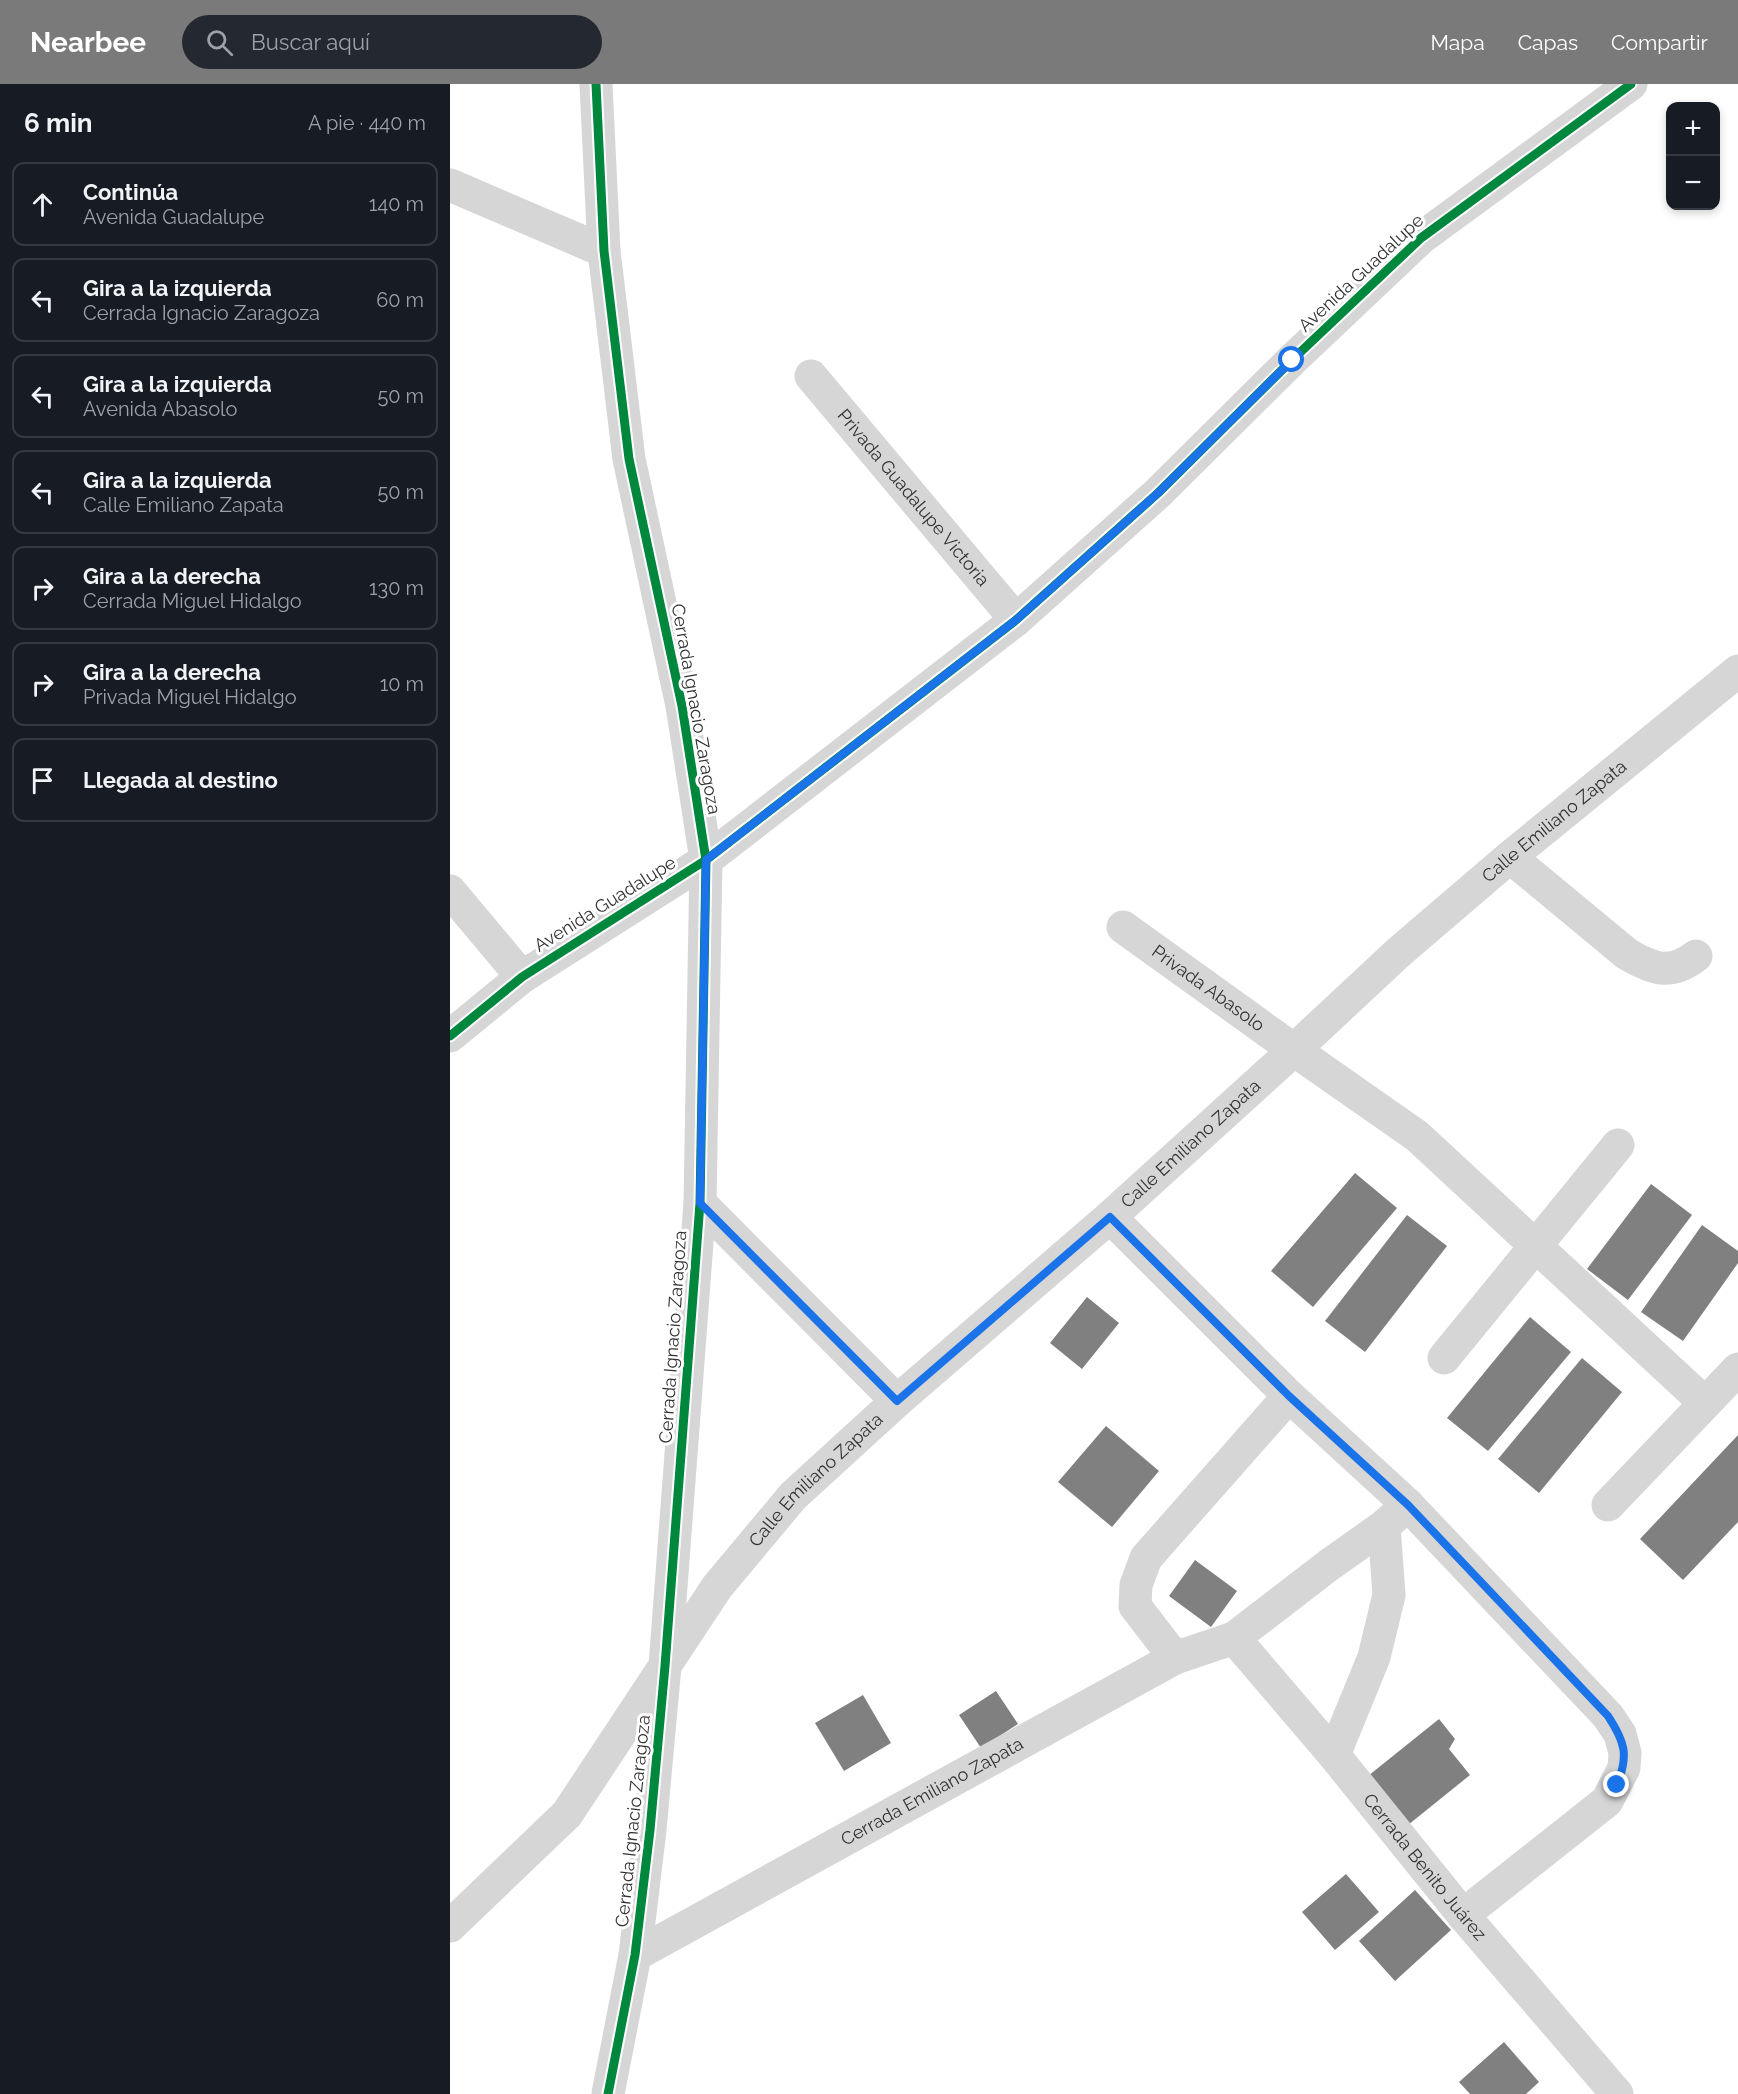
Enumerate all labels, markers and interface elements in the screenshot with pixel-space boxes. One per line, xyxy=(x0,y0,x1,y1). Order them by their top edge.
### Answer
search box xyxy=(182,15,602,69)
text: Nearbee xyxy=(30,26,146,59)
icon: search xyxy=(203,26,236,59)
text: Buscar aquí xyxy=(251,29,370,55)
text: Mapa xyxy=(1430,30,1485,55)
text: Capas xyxy=(1518,30,1578,55)
text: Compartir xyxy=(1611,30,1708,55)
map controls xyxy=(1666,102,1720,210)
button: + xyxy=(1666,102,1720,156)
text: 6 min xyxy=(24,108,93,138)
text: A pie · 440 m xyxy=(308,111,426,135)
button: − xyxy=(1666,156,1720,210)
text: Continúa xyxy=(83,179,178,205)
icon: ahead xyxy=(26,188,59,221)
text: 140 m xyxy=(369,192,424,216)
text: Avenida Guadalupe xyxy=(83,205,264,229)
street label: Avenida Guadalupe xyxy=(1294,209,1428,336)
text: Gira a la izquierda xyxy=(83,275,272,301)
icon: left xyxy=(26,284,59,317)
text: 60 m xyxy=(376,288,424,312)
text: Cerrada Ignacio Zaragoza xyxy=(83,301,320,325)
route start xyxy=(1278,346,1304,372)
text: Gira a la izquierda xyxy=(83,371,272,397)
icon: left xyxy=(26,380,59,413)
text: 50 m xyxy=(377,384,424,408)
text: Avenida Abasolo xyxy=(83,397,237,421)
street label: Privada Guadalupe Victoria xyxy=(833,405,994,590)
text: Gira a la izquierda xyxy=(83,467,272,493)
icon: left xyxy=(26,476,59,509)
text: 50 m xyxy=(377,480,424,504)
text: Calle Emiliano Zapata xyxy=(83,493,284,517)
text: Gira a la derecha xyxy=(83,563,261,589)
icon: right xyxy=(26,572,59,605)
text: 130 m xyxy=(369,576,424,600)
text: Cerrada Miguel Hidalgo xyxy=(83,589,302,613)
street label: Cerrada Ignacio Zaragoza xyxy=(668,602,725,816)
text: Gira a la derecha xyxy=(83,659,261,685)
icon: right xyxy=(26,668,59,701)
text: 10 m xyxy=(380,672,424,696)
text: Privada Miguel Hidalgo xyxy=(83,685,297,709)
street label: Calle Emiliano Zapata xyxy=(1477,755,1630,886)
icon: arrive xyxy=(26,764,59,797)
text: Llegada al destino xyxy=(83,767,278,793)
street label: Avenida Guadalupe xyxy=(530,851,680,956)
street label: Privada Abasolo xyxy=(1148,940,1269,1036)
street label: Calle Emiliano Zapata xyxy=(1116,1075,1264,1212)
street label: Cerrada Ignacio Zaragoza xyxy=(655,1230,690,1444)
street label: Calle Emiliano Zapata xyxy=(744,1408,887,1551)
street label: Cerrada Ignacio Zaragoza xyxy=(611,1714,654,1928)
street label: Cerrada Emiliano Zapata xyxy=(837,1733,1027,1850)
route end xyxy=(1603,1771,1629,1797)
street label: Cerrada Benito Juárez xyxy=(1359,1789,1491,1944)

